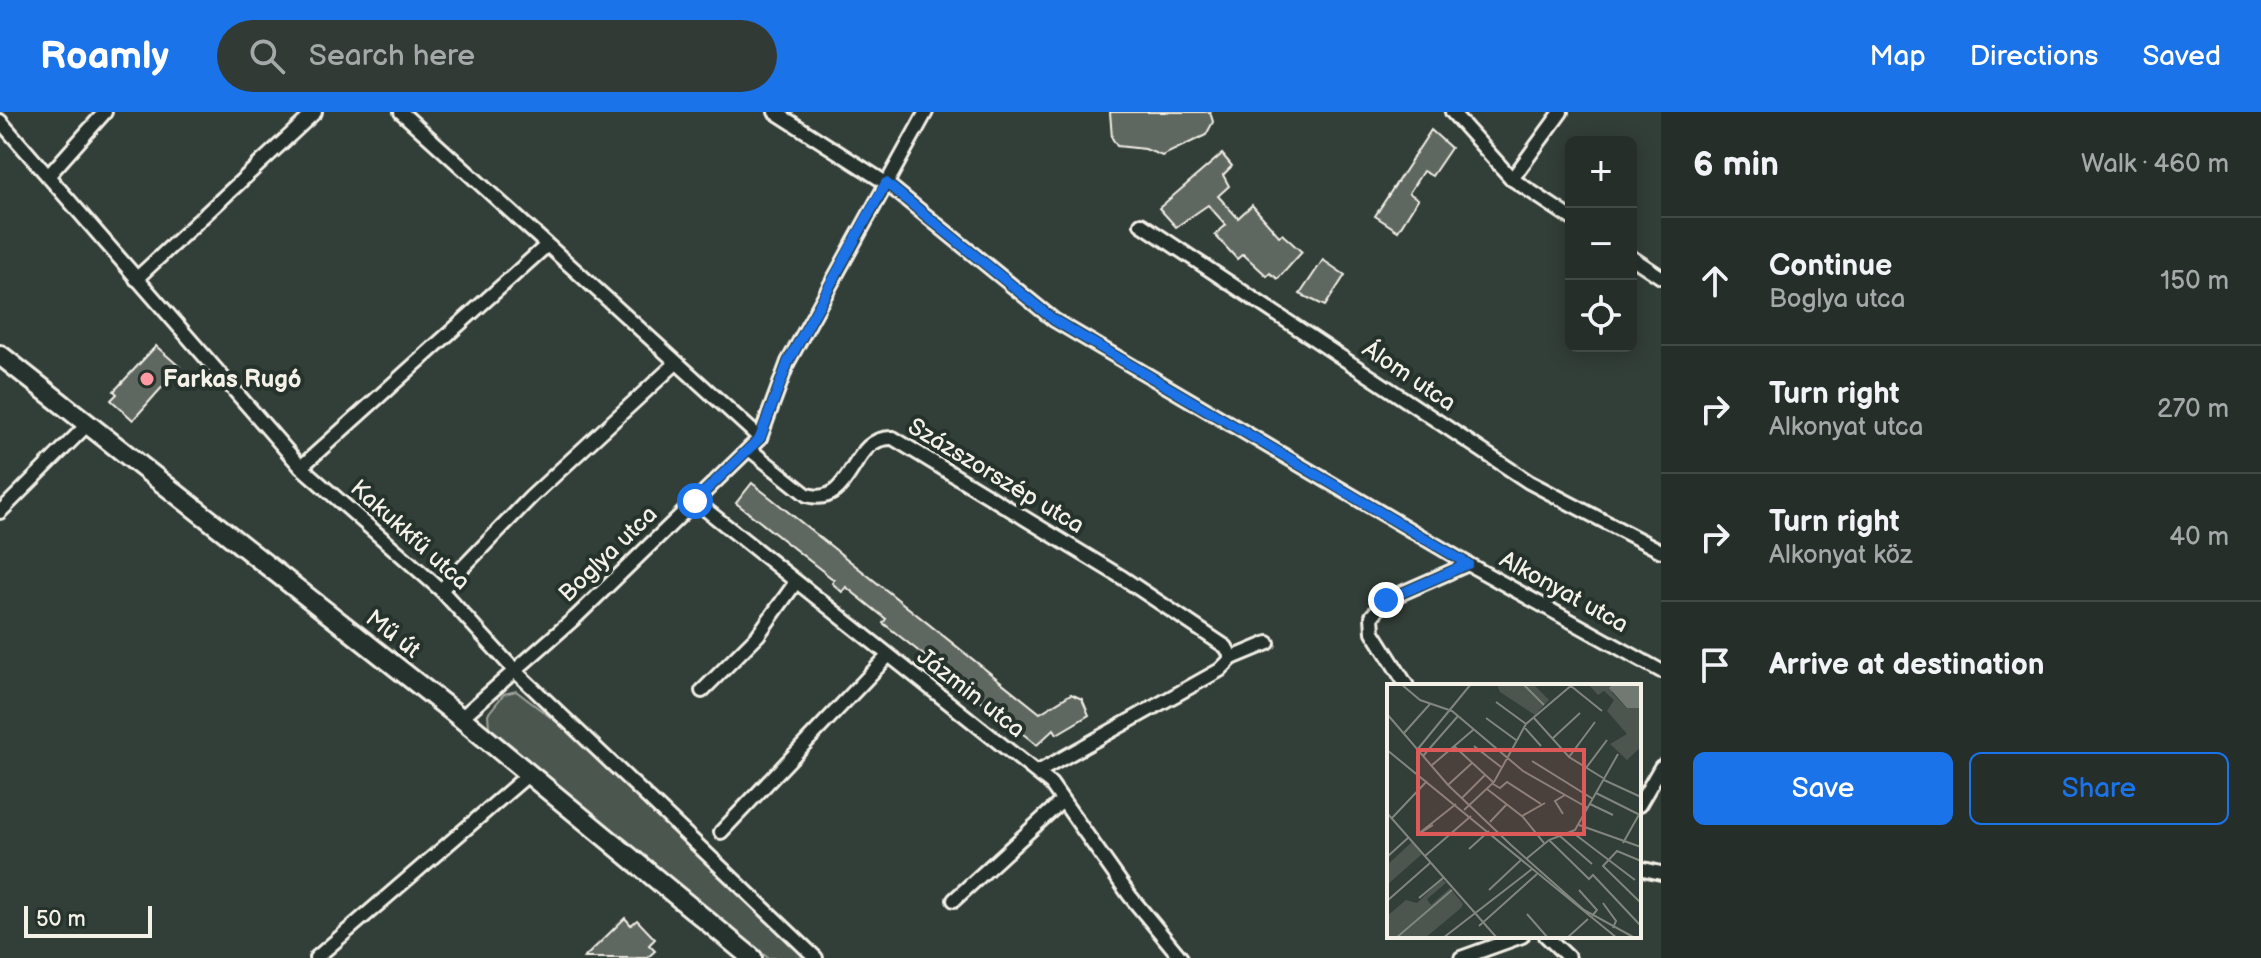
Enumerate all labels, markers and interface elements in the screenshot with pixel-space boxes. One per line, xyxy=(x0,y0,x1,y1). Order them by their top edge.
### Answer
search box xyxy=(217,20,777,92)
text: Roamly xyxy=(40,34,169,79)
icon: search xyxy=(245,34,289,78)
text: Search here xyxy=(309,38,475,74)
text: Map xyxy=(1869,40,1926,73)
text: Directions xyxy=(1970,40,2098,73)
text: Saved xyxy=(2142,40,2221,73)
map controls xyxy=(1565,136,1637,352)
button: + xyxy=(1565,136,1637,208)
text: 6 min xyxy=(1693,144,1779,185)
text: Walk · 460 m xyxy=(2081,149,2229,180)
button: − xyxy=(1565,208,1637,280)
text: Continue xyxy=(1769,248,1892,284)
icon: ahead xyxy=(1693,259,1737,303)
text: 150 m xyxy=(2160,266,2229,297)
button: locate xyxy=(1565,280,1637,352)
text: Boglya utca xyxy=(1769,284,1905,315)
street label: Álom utca xyxy=(1357,333,1462,418)
place label: Farkas Rugó xyxy=(163,365,302,394)
marker: Farkas Rugó xyxy=(138,370,156,388)
text: Turn right xyxy=(1769,376,1900,412)
icon: right xyxy=(1693,387,1737,431)
text: 270 m xyxy=(2157,394,2229,425)
street label: Százszorszép utca xyxy=(903,412,1089,540)
text: Alkonyat utca xyxy=(1769,412,1923,443)
street label: Kakukkfű utca xyxy=(344,474,476,596)
route start xyxy=(677,483,713,519)
street label: Boglya utca xyxy=(553,500,663,608)
text: Turn right xyxy=(1769,504,1900,540)
icon: right xyxy=(1693,515,1737,559)
text: 40 m xyxy=(2169,522,2229,553)
text: Alkonyat köz xyxy=(1769,540,1912,571)
street label: Alkonyat utca xyxy=(1495,545,1633,639)
route end xyxy=(1368,582,1404,618)
street label: Mű út xyxy=(360,604,427,665)
street label: Jázmin utca xyxy=(911,642,1031,744)
icon: arrive xyxy=(1693,643,1737,687)
text: Arrive at destination xyxy=(1769,647,2045,683)
inset map xyxy=(1387,684,1641,938)
button: Save xyxy=(1693,752,1953,825)
button: Share xyxy=(1969,752,2229,825)
scale bar xyxy=(24,902,152,938)
text: 50 m xyxy=(36,906,86,933)

